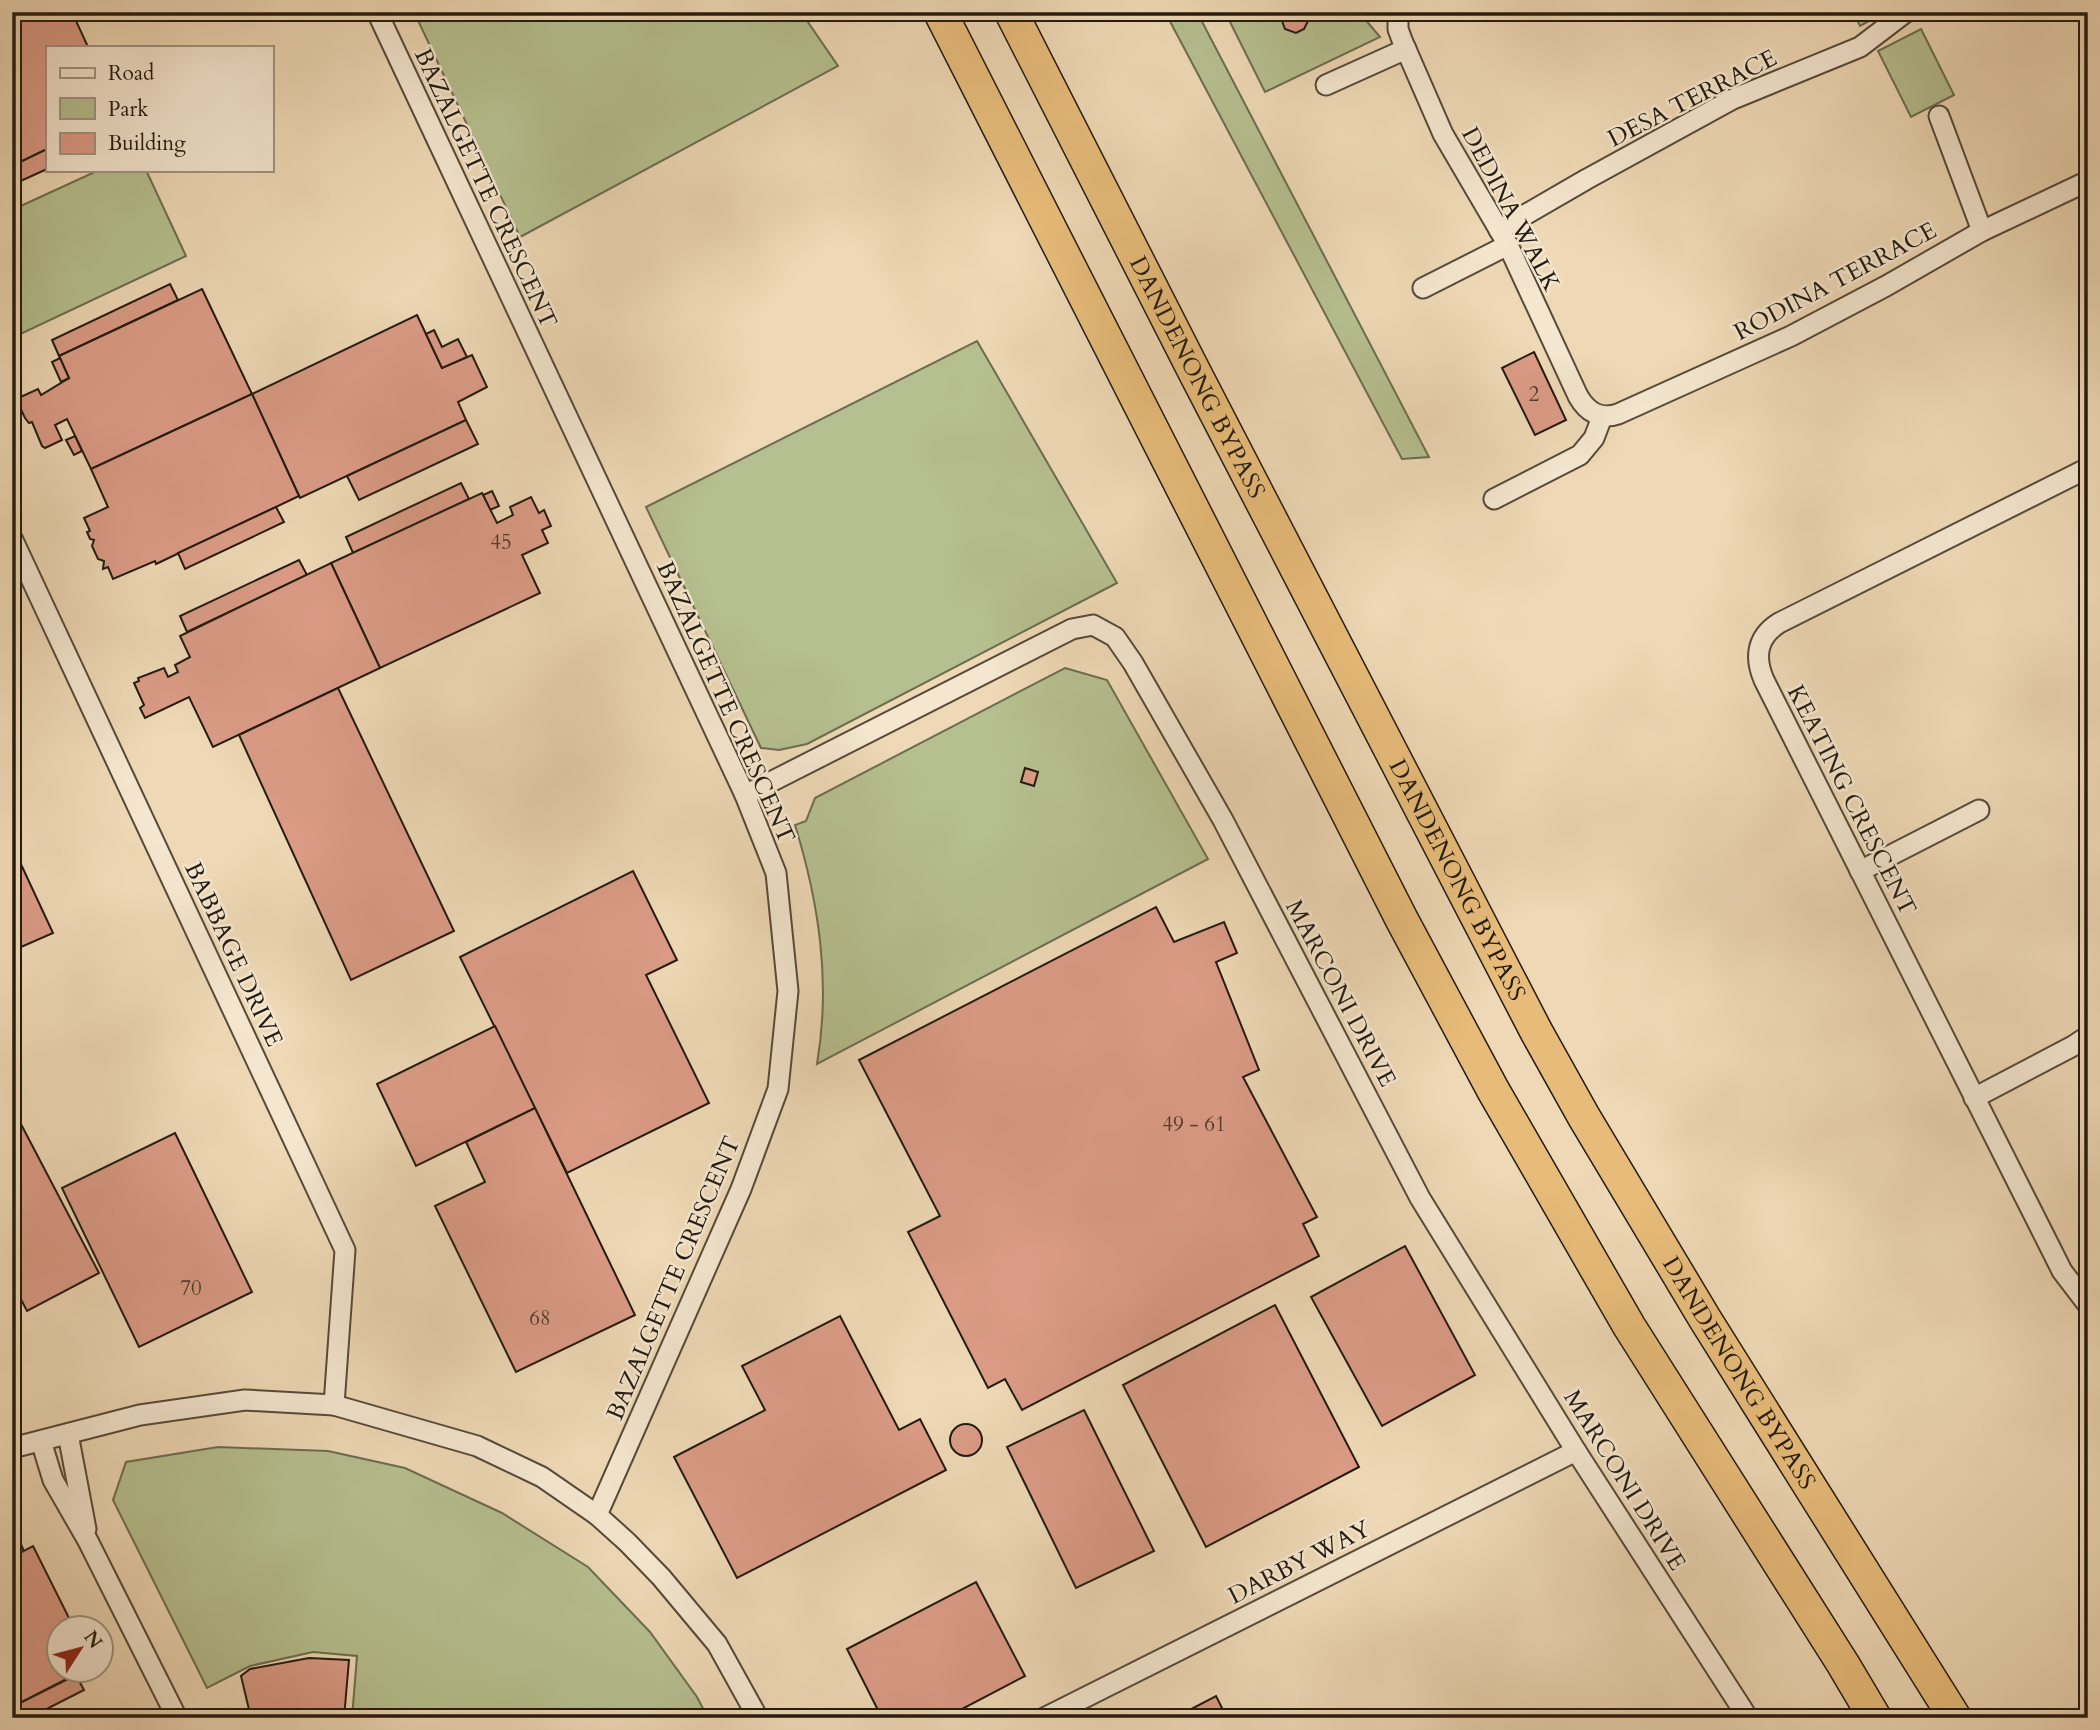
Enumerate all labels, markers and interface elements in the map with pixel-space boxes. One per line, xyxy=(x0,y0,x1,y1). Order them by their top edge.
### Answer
street label: DESA TERRACE xyxy=(1602,42,1782,155)
street label: BAZALGETTE CRESCENT xyxy=(406,43,565,334)
legend xyxy=(46,46,273,172)
text: Road xyxy=(108,59,154,88)
text: Park xyxy=(108,95,149,124)
street label: DEDINA WALK xyxy=(1453,121,1568,297)
text: Building xyxy=(108,129,186,158)
street label: RODINA TERRACE xyxy=(1728,214,1942,349)
street label: DANDENONG BYPASS xyxy=(1121,251,1273,504)
house number: 2 xyxy=(1529,380,1540,409)
house number: 45 xyxy=(490,528,512,557)
street label: BAZALGETTE CRESCENT xyxy=(648,556,803,848)
street label: KEATING CRESCENT xyxy=(1779,679,1924,921)
street label: DANDENONG BYPASS xyxy=(1381,753,1534,1007)
street label: BABBAGE DRIVE xyxy=(176,857,291,1052)
street label: MARCONI DRIVE xyxy=(1277,894,1404,1092)
house number: 49 - 61 xyxy=(1162,1110,1226,1139)
street label: BAZALGETTE CRESCENT xyxy=(599,1131,748,1425)
street label: DANDENONG BYPASS xyxy=(1654,1250,1824,1496)
house number: 70 xyxy=(180,1274,202,1303)
house number: 68 xyxy=(529,1304,551,1333)
street label: MARCONI DRIVE xyxy=(1556,1384,1693,1577)
street label: DARBY WAY xyxy=(1223,1512,1376,1612)
north arrow xyxy=(46,1614,116,1684)
text: N xyxy=(78,1625,109,1654)

